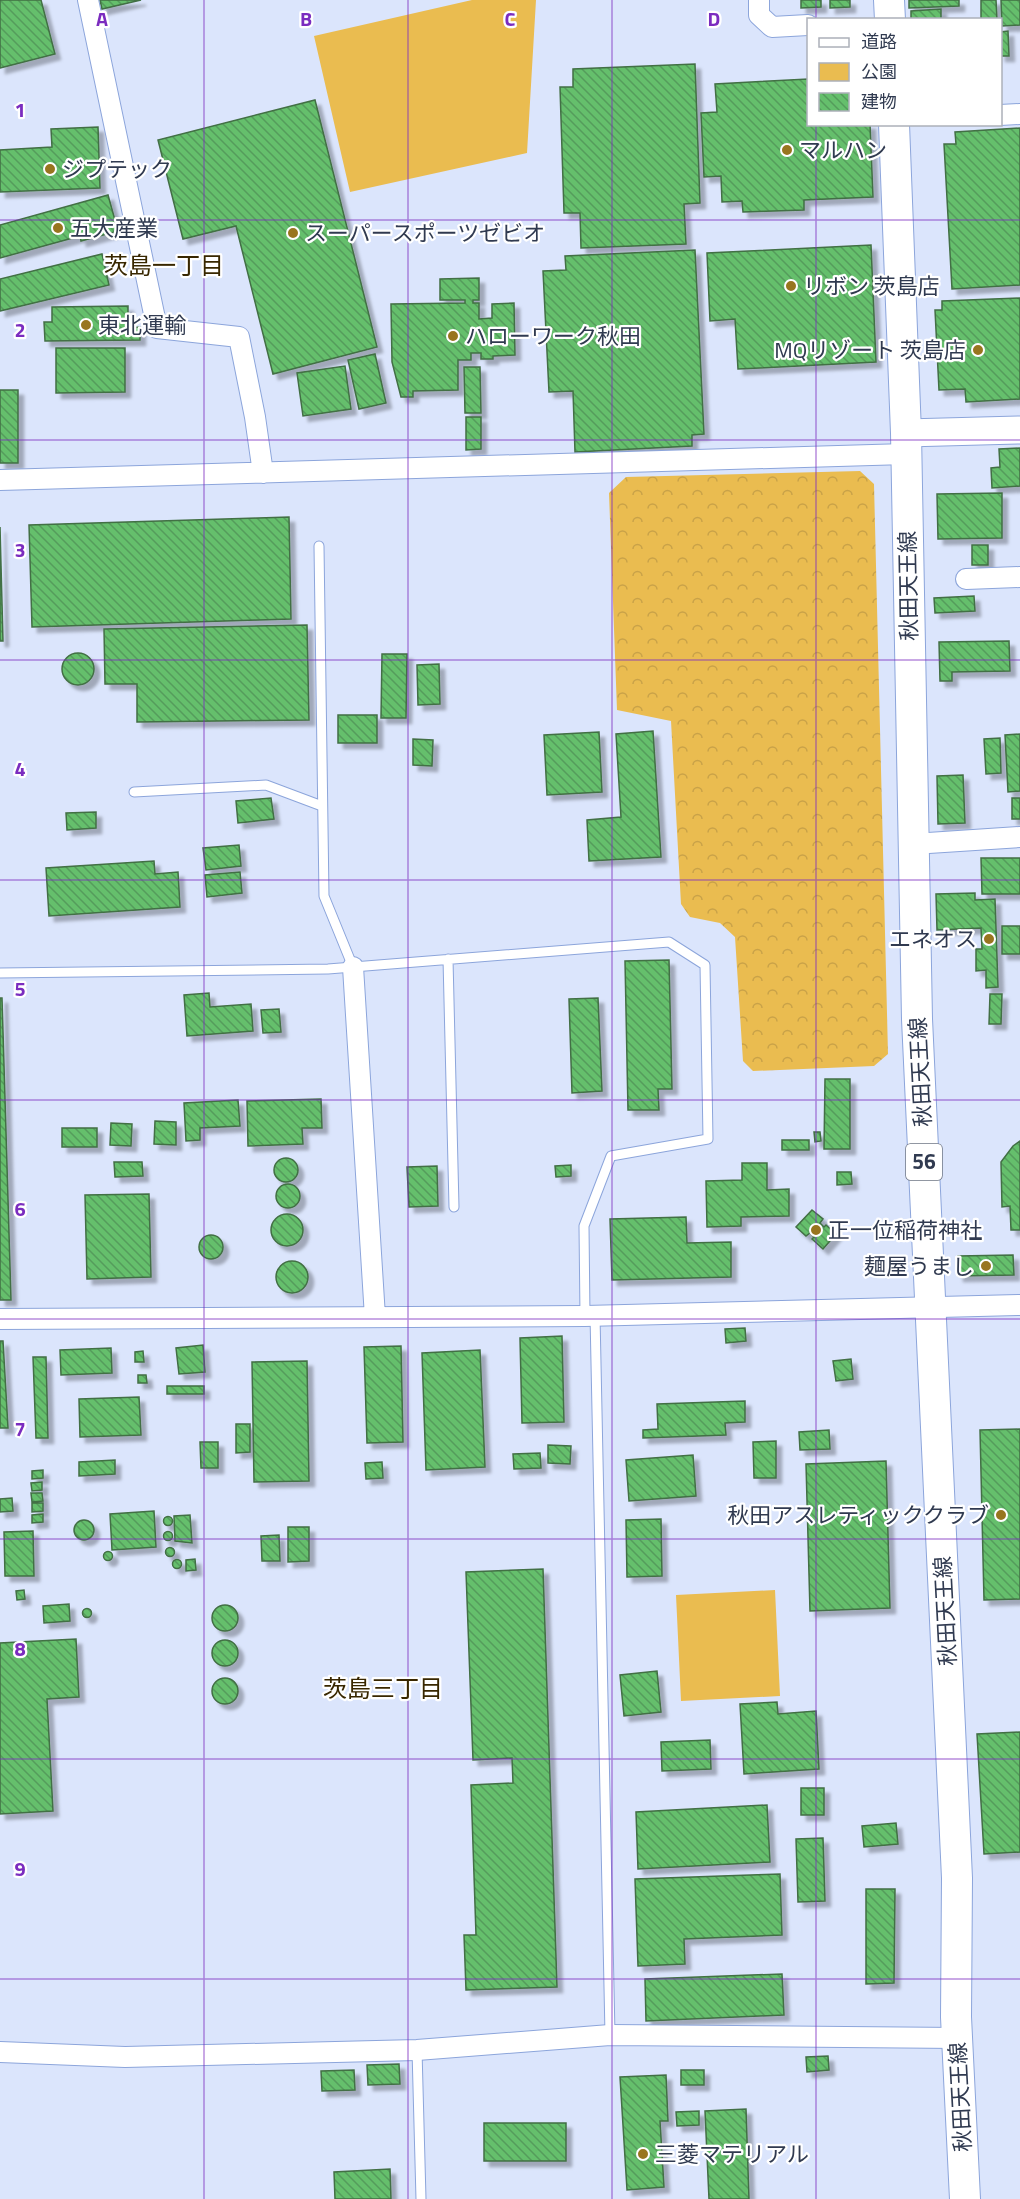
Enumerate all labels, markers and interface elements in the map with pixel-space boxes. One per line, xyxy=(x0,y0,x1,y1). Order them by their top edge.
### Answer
text: A xyxy=(96,3,108,34)
text: B xyxy=(300,3,312,34)
text: C xyxy=(505,3,516,34)
text: D xyxy=(708,3,720,34)
legend xyxy=(807,18,1002,126)
text: 道路 xyxy=(861,28,897,55)
text: 公園 xyxy=(861,58,897,85)
text: 建物 xyxy=(861,88,897,115)
text: 1 xyxy=(14,94,26,125)
place label: マルハン xyxy=(799,133,887,167)
marker: マルハン xyxy=(780,143,794,157)
place label: ジプテック xyxy=(62,152,172,186)
marker: ジプテック xyxy=(43,162,57,176)
place label: 五大産業 xyxy=(70,211,158,245)
place label: スーパースポーツゼビオ xyxy=(305,216,545,250)
marker: 五大産業 xyxy=(51,221,65,235)
marker: スーパースポーツゼビオ xyxy=(286,226,300,240)
district label: 茨島一丁目 xyxy=(104,247,224,283)
place label: リボン 茨島店 xyxy=(803,269,940,303)
marker: リボン 茨島店 xyxy=(784,279,798,293)
place label: 東北運輸 xyxy=(98,308,186,342)
text: 2 xyxy=(14,314,26,345)
marker: 東北運輸 xyxy=(79,318,93,332)
place label: ハローワーク秋田 xyxy=(465,319,641,353)
marker: ハローワーク秋田 xyxy=(446,329,460,343)
place label: MQリゾート 茨島店 xyxy=(774,333,966,367)
marker: MQリゾート 茨島店 xyxy=(971,343,985,357)
street label: 秋田天王線 xyxy=(890,531,926,641)
text: 3 xyxy=(14,534,26,565)
text: 4 xyxy=(14,753,26,784)
place label: エネオス xyxy=(889,922,977,956)
marker: エネオス xyxy=(982,932,996,946)
text: 5 xyxy=(14,973,26,1004)
street label: 秋田天王線 xyxy=(900,1016,940,1128)
road number: 56 xyxy=(906,1144,942,1180)
text: 6 xyxy=(14,1193,26,1224)
place label: 正一位稲荷神社 xyxy=(828,1213,982,1247)
marker: 正一位稲荷神社 xyxy=(809,1223,823,1237)
place label: 麺屋うまし xyxy=(864,1249,974,1283)
marker: 麺屋うまし xyxy=(979,1259,993,1273)
text: 7 xyxy=(14,1413,26,1444)
place label: 秋田アスレティッククラブ xyxy=(727,1498,989,1532)
marker: 秋田アスレティッククラブ xyxy=(994,1508,1008,1522)
street label: 秋田天王線 xyxy=(925,1555,965,1667)
text: 8 xyxy=(14,1633,26,1664)
district label: 茨島三丁目 xyxy=(323,1670,443,1706)
text: 9 xyxy=(14,1853,26,1884)
street label: 秋田天王線 xyxy=(940,2041,980,2153)
place label: 三菱マテリアル xyxy=(655,2137,809,2171)
marker: 三菱マテリアル xyxy=(636,2147,650,2161)

